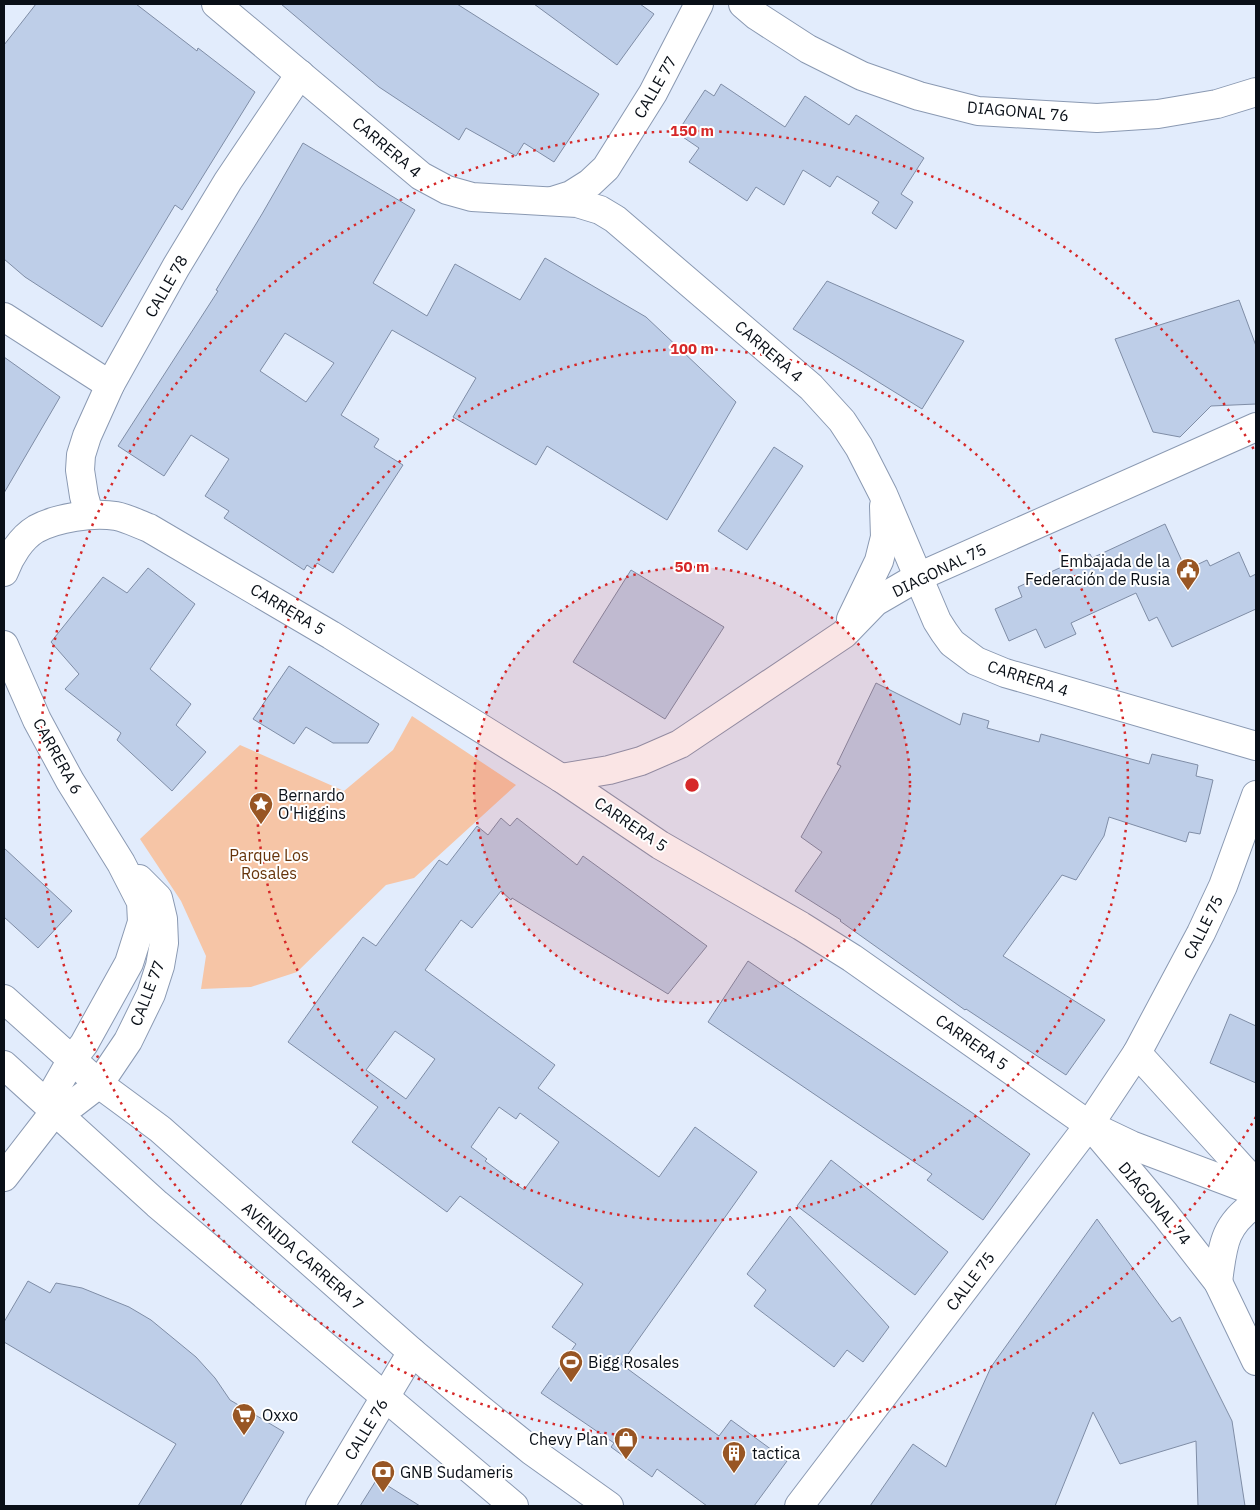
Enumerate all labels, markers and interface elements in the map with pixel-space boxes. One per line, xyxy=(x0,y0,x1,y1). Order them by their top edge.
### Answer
street label: CALLE 77 xyxy=(629,52,681,122)
street label: DIAGONAL 76 xyxy=(966,97,1070,125)
street label: CARRERA 4 xyxy=(348,112,426,182)
text: 150 m xyxy=(670,121,714,140)
street label: CALLE 78 xyxy=(140,251,192,321)
street label: CARRERA 4 xyxy=(731,316,807,386)
text: 100 m xyxy=(670,339,714,358)
street label: DIAGONAL 75 xyxy=(889,539,989,601)
place label: Embajada de la Federación de Rusia xyxy=(1025,551,1170,589)
text: 50 m xyxy=(675,557,709,576)
public building icon: Embajada de la Federación de Rusia xyxy=(1175,557,1201,591)
street label: CARRERA 5 xyxy=(247,579,329,639)
street label: CARRERA 4 xyxy=(985,656,1071,700)
street label: CARRERA 6 xyxy=(29,714,87,798)
centre of rings xyxy=(683,776,701,794)
place label: Bernardo O'Higgins xyxy=(278,785,346,823)
place icon: Bernardo O'Higgins xyxy=(248,791,274,825)
street label: CARRERA 5 xyxy=(591,792,671,856)
park label: Parque Los Rosales xyxy=(229,845,309,883)
street label: CALLE 75 xyxy=(1179,892,1227,962)
street label: CALLE 77 xyxy=(125,957,169,1029)
street label: CARRERA 5 xyxy=(932,1010,1012,1074)
street label: DIAGONAL 74 xyxy=(1115,1157,1195,1249)
street label: AVENIDA CARRERA 7 xyxy=(238,1198,368,1314)
street label: CALLE 75 xyxy=(941,1248,999,1314)
sports icon: Bigg Rosales xyxy=(558,1349,584,1383)
place label: Bigg Rosales xyxy=(588,1352,679,1372)
street label: CALLE 76 xyxy=(340,1394,392,1464)
supermarket icon: Oxxo xyxy=(231,1402,257,1436)
place label: Oxxo xyxy=(262,1405,298,1425)
shop icon: Chevy Plan xyxy=(613,1426,639,1460)
place label: Chevy Plan xyxy=(529,1429,608,1449)
building icon: tactica xyxy=(721,1440,747,1474)
place label: tactica xyxy=(752,1443,801,1463)
bank icon: GNB Sudameris xyxy=(370,1459,396,1493)
place label: GNB Sudameris xyxy=(400,1462,513,1482)

